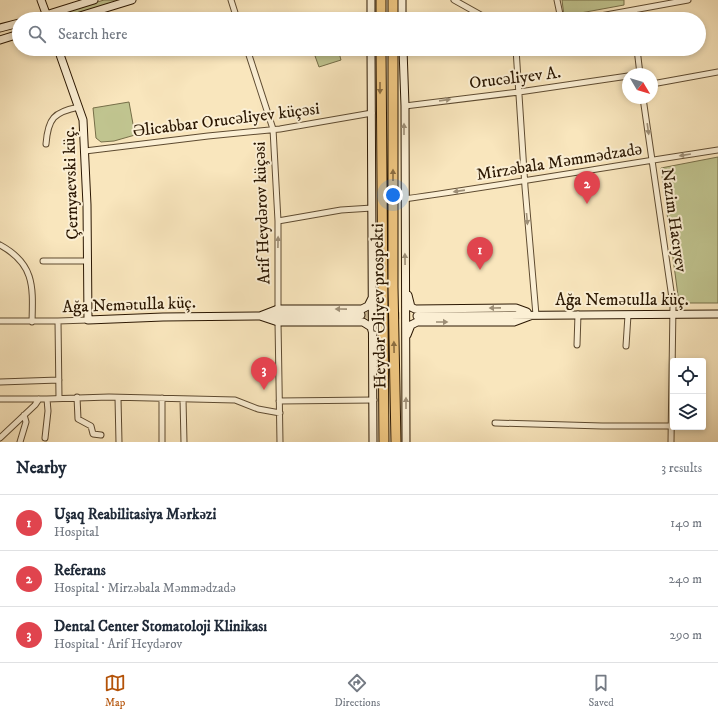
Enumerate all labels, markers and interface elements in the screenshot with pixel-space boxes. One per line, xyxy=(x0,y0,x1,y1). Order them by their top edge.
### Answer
search box xyxy=(12,12,706,56)
icon: search xyxy=(26,23,48,45)
text: Search here xyxy=(58,25,127,44)
street label: Orucəliyev A. xyxy=(468,61,562,95)
north arrow xyxy=(622,68,658,104)
one-way arrow xyxy=(377,82,383,95)
one-way arrow xyxy=(439,97,451,103)
street label: Əlicabbar Orucəliyev küçəsi xyxy=(131,98,321,142)
one-way arrow xyxy=(401,122,407,135)
one-way arrow xyxy=(645,123,651,136)
street label: Çernyaevski küç. xyxy=(58,126,84,240)
street label: Mirzəbala Məmmədzadə xyxy=(475,138,644,186)
street label: Arif Heydərov küçəsi xyxy=(249,141,275,285)
one-way arrow xyxy=(679,152,691,158)
street label: Nazim Hacıyev xyxy=(656,167,692,274)
one-way arrow xyxy=(390,168,396,181)
pin: 2 xyxy=(574,171,600,204)
your location xyxy=(383,185,403,205)
one-way arrow xyxy=(452,188,465,194)
one-way arrow xyxy=(524,213,531,225)
street label: Heydər Əliyev prospekti xyxy=(367,223,391,389)
one-way arrow xyxy=(274,236,281,248)
pin: 1 xyxy=(467,237,493,270)
one-way arrow xyxy=(402,252,408,265)
street label: Ağa Nemətulla küç. xyxy=(555,289,689,311)
street label: Ağa Nemətulla küç. xyxy=(62,292,196,318)
one-way arrow xyxy=(488,305,501,311)
one-way arrow xyxy=(334,306,347,312)
one-way arrow xyxy=(436,319,449,325)
one-way arrow xyxy=(391,340,397,353)
pin: 3 xyxy=(251,357,277,390)
map controls xyxy=(670,358,706,430)
button: locate xyxy=(670,358,706,394)
button: layers xyxy=(670,394,706,430)
one-way arrow xyxy=(403,396,409,409)
text: Nearby xyxy=(16,457,66,479)
text: 3 results xyxy=(661,460,702,476)
text: Uşaq Reabilitasiya Mərkəzi xyxy=(54,505,216,524)
text: 1 xyxy=(27,515,31,531)
text: 140 m xyxy=(670,515,702,531)
text: Hospital xyxy=(54,524,99,540)
text: Referans xyxy=(54,561,106,580)
text: 2 xyxy=(26,571,32,587)
text: 240 m xyxy=(669,571,702,587)
text: Hospital · Mirzəbala Məmmədzadə xyxy=(54,580,236,596)
text: Dental Center Stomatoloji Klinikası xyxy=(54,617,267,636)
text: 3 xyxy=(27,627,31,643)
text: 290 m xyxy=(670,627,702,643)
text: Hospital · Arif Heydərov xyxy=(54,636,182,652)
tab: Map xyxy=(104,672,126,710)
tab: Directions xyxy=(335,672,380,710)
tab: Saved xyxy=(589,672,614,710)

